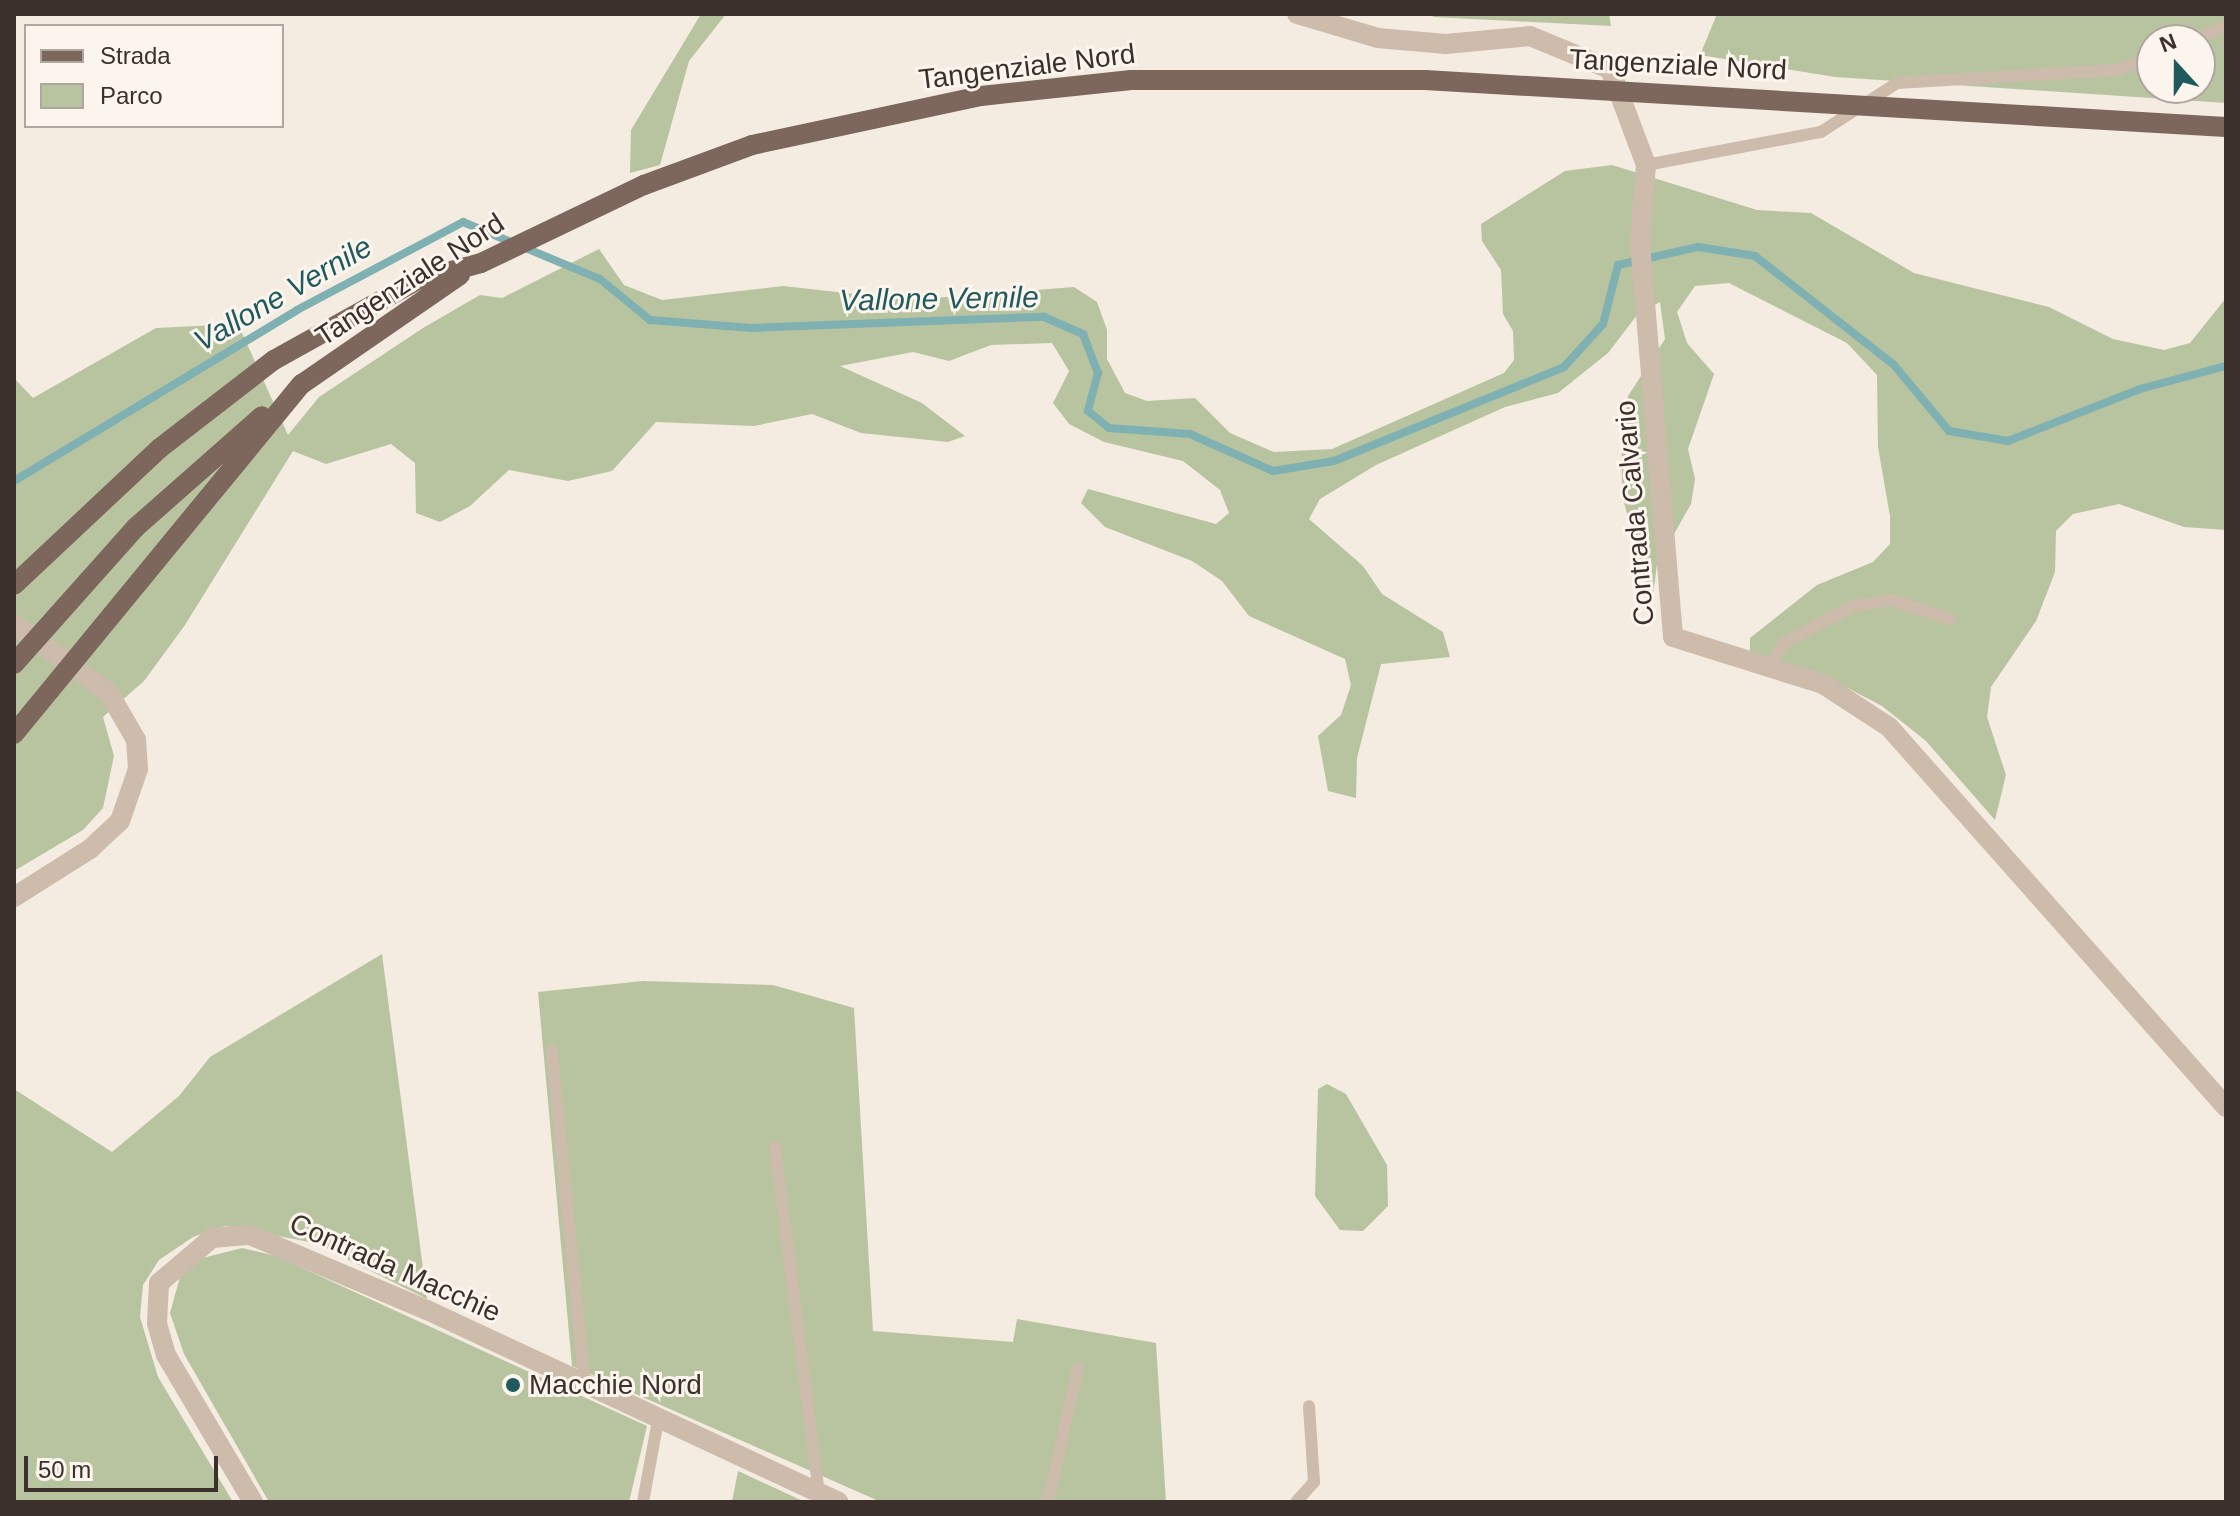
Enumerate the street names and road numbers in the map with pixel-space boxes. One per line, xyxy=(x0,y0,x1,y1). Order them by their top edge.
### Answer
street label: Tangenziale Nord xyxy=(917,37,1137,97)
street label: Tangenziale Nord xyxy=(1568,43,1788,87)
street label: Tangenziale Nord xyxy=(309,207,511,353)
street label: Contrada Calvario xyxy=(1608,399,1662,627)
street label: Contrada Macchie xyxy=(284,1206,506,1330)

